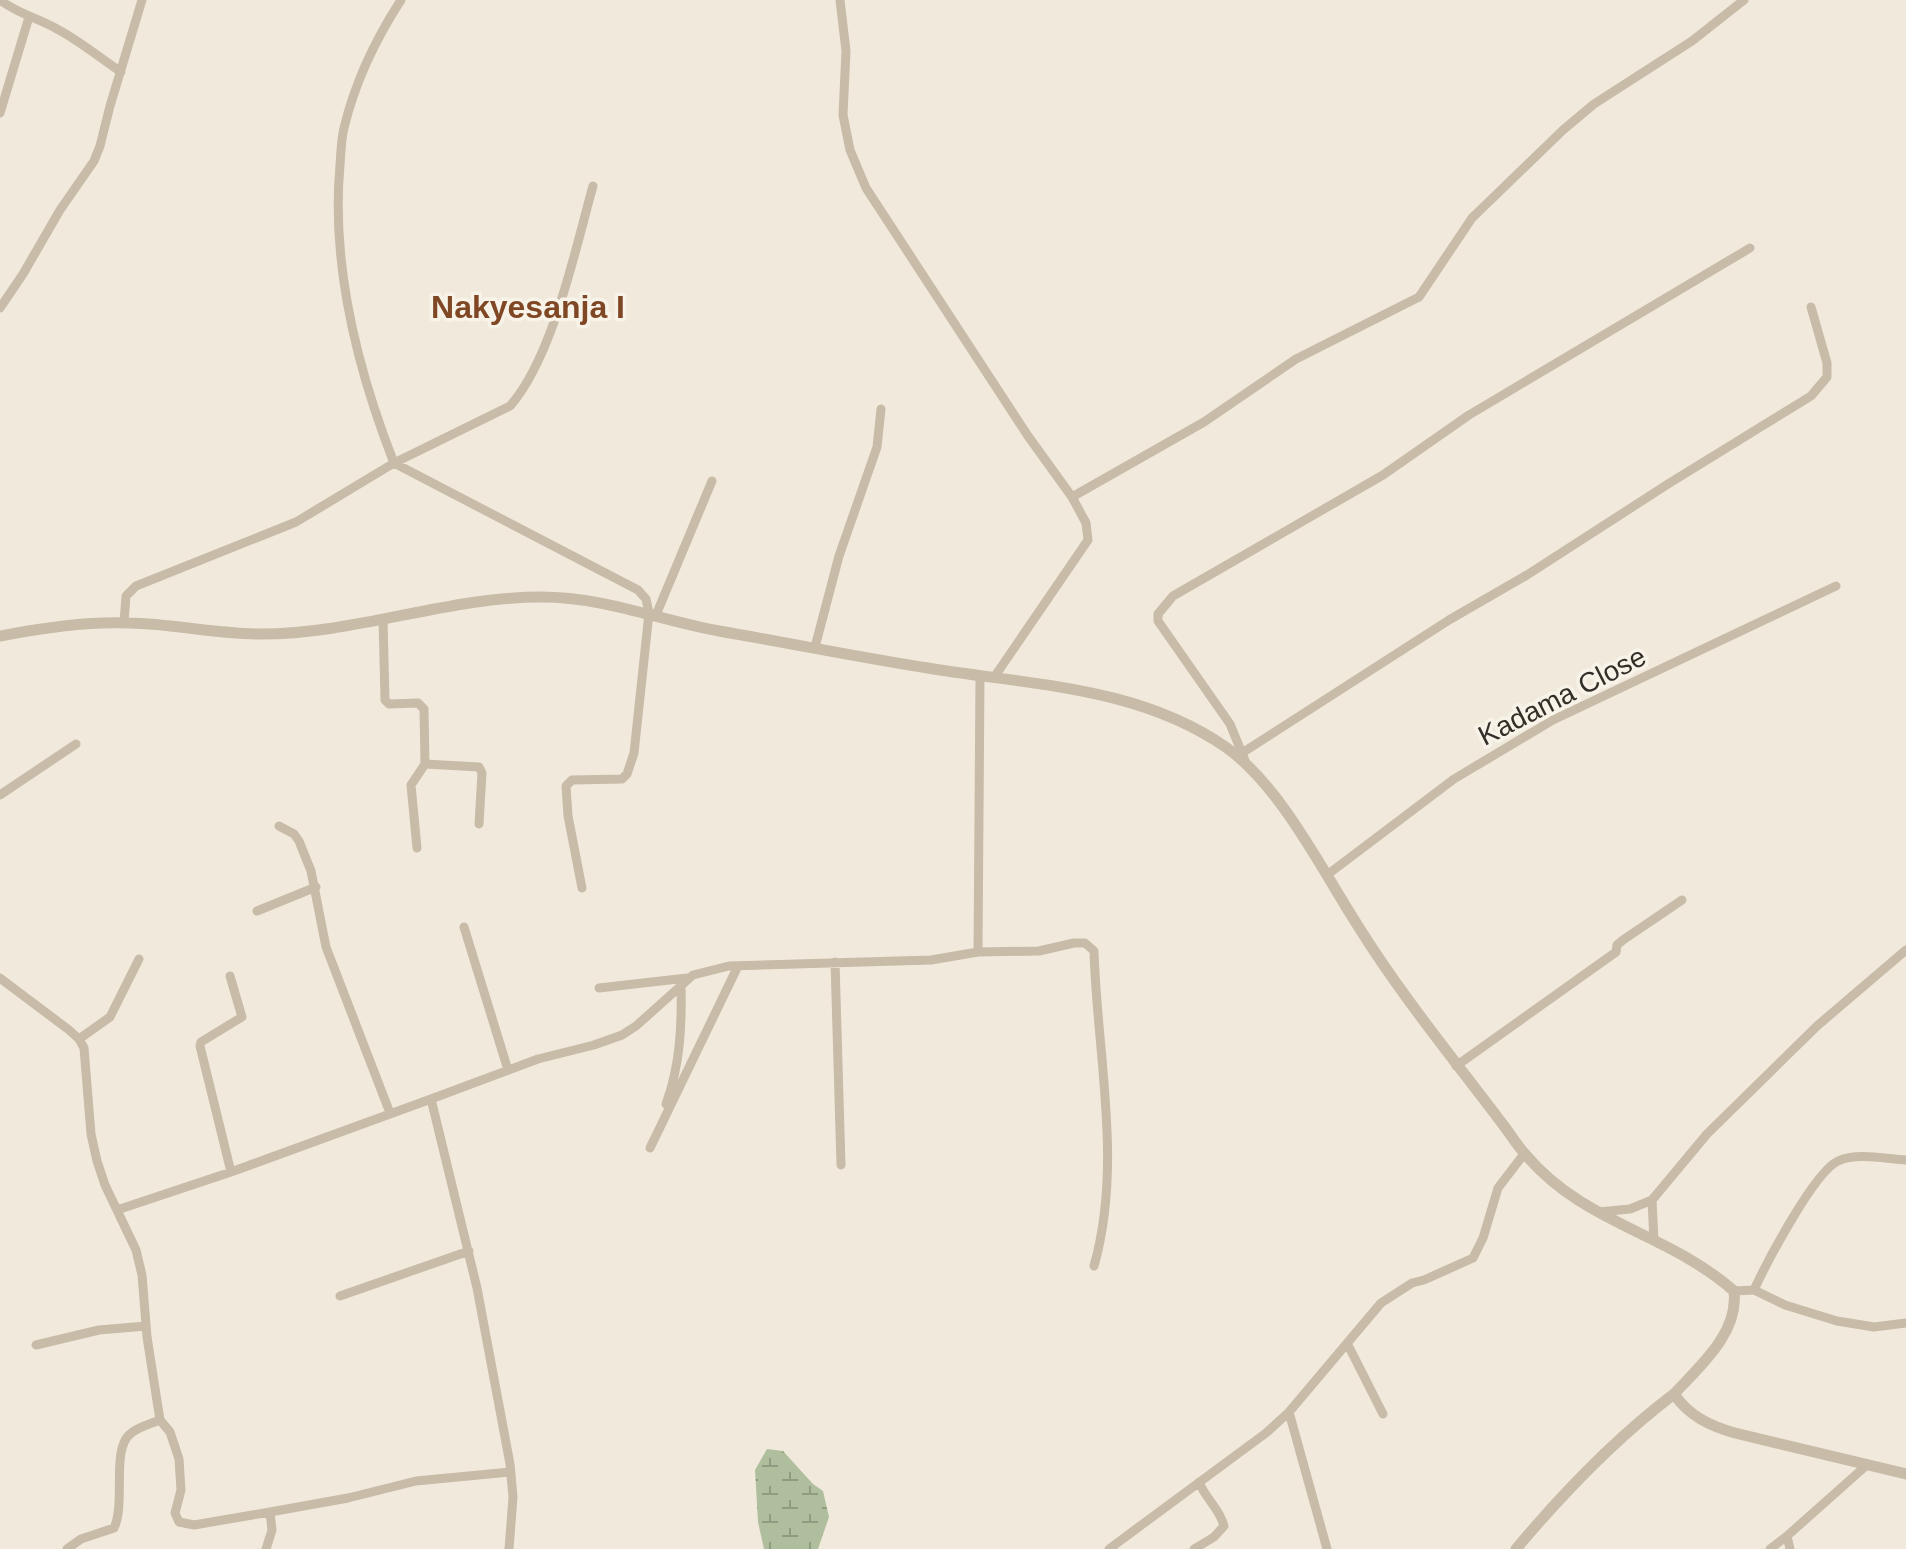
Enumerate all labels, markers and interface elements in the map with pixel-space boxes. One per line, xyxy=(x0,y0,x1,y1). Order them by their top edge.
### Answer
district label: Nakyesanja I xyxy=(431,289,625,325)
street label: Kadama Close xyxy=(1473,641,1651,751)

